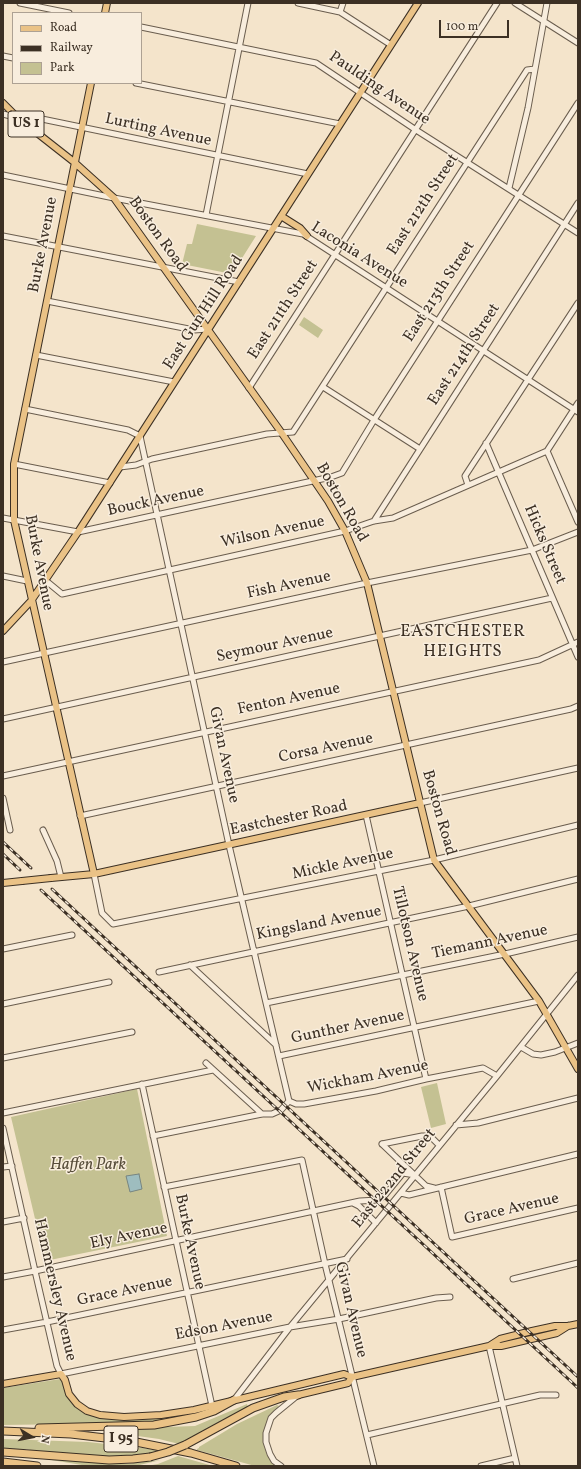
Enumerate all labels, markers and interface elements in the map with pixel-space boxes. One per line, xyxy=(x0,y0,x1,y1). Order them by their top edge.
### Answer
legend xyxy=(12,12,142,84)
scale bar xyxy=(441,12,511,38)
text: 100 m xyxy=(446,19,478,35)
text: Road xyxy=(50,20,77,36)
text: Railway xyxy=(50,40,93,56)
street label: Paulding Avenue xyxy=(325,48,433,130)
text: Park xyxy=(50,60,75,76)
street label: Lurting Avenue xyxy=(103,110,213,152)
road number: US 1 xyxy=(8,111,44,137)
street label: East 212th Street xyxy=(384,151,464,259)
street label: Boston Road xyxy=(123,194,191,276)
street label: Burke Avenue xyxy=(25,195,63,295)
street label: Laconia Avenue xyxy=(307,219,411,293)
street label: East 213th Street xyxy=(400,238,480,346)
street label: East Gun Hill Road xyxy=(160,252,248,374)
street label: East 211th Street xyxy=(245,257,323,363)
street label: East 214th Street xyxy=(425,300,505,410)
street label: Boston Road xyxy=(311,460,371,546)
street label: Bouck Avenue xyxy=(106,482,206,522)
street label: Hicks Street xyxy=(519,502,569,588)
street label: Burke Avenue xyxy=(19,513,57,613)
street label: Wilson Avenue xyxy=(219,513,327,553)
street label: Fish Avenue xyxy=(245,568,333,604)
district label: EASTCHESTER HEIGHTS xyxy=(400,623,526,663)
street label: Seymour Avenue xyxy=(215,624,335,668)
street label: Fenton Avenue xyxy=(236,680,342,720)
street label: Givan Avenue xyxy=(203,705,243,805)
street label: Corsa Avenue xyxy=(277,730,375,768)
street label: Boston Road xyxy=(417,768,459,858)
street label: Eastchester Road xyxy=(228,797,350,841)
street label: Mickle Avenue xyxy=(291,845,395,885)
street label: Tillotson Avenue xyxy=(386,885,432,1003)
street label: Kingsland Avenue xyxy=(255,902,383,946)
street label: Tiemann Avenue xyxy=(430,921,550,965)
street label: Gunther Avenue xyxy=(290,1007,406,1049)
street label: Wickham Avenue xyxy=(306,1057,430,1099)
street label: East 222nd Street xyxy=(349,1125,441,1233)
park label: Haffen Park xyxy=(50,1156,126,1176)
street label: Grace Avenue xyxy=(463,1190,561,1230)
street label: Burke Avenue xyxy=(169,1192,209,1292)
street label: Hammersley Avenue xyxy=(28,1217,80,1363)
street label: Ely Avenue xyxy=(89,1219,169,1255)
street label: Givan Avenue xyxy=(330,1260,370,1360)
street label: Grace Avenue xyxy=(76,1273,174,1311)
street label: Edson Avenue xyxy=(174,1308,274,1346)
north arrow xyxy=(12,1417,52,1457)
road number: I 95 xyxy=(104,1426,138,1452)
text: N xyxy=(36,1434,52,1444)

